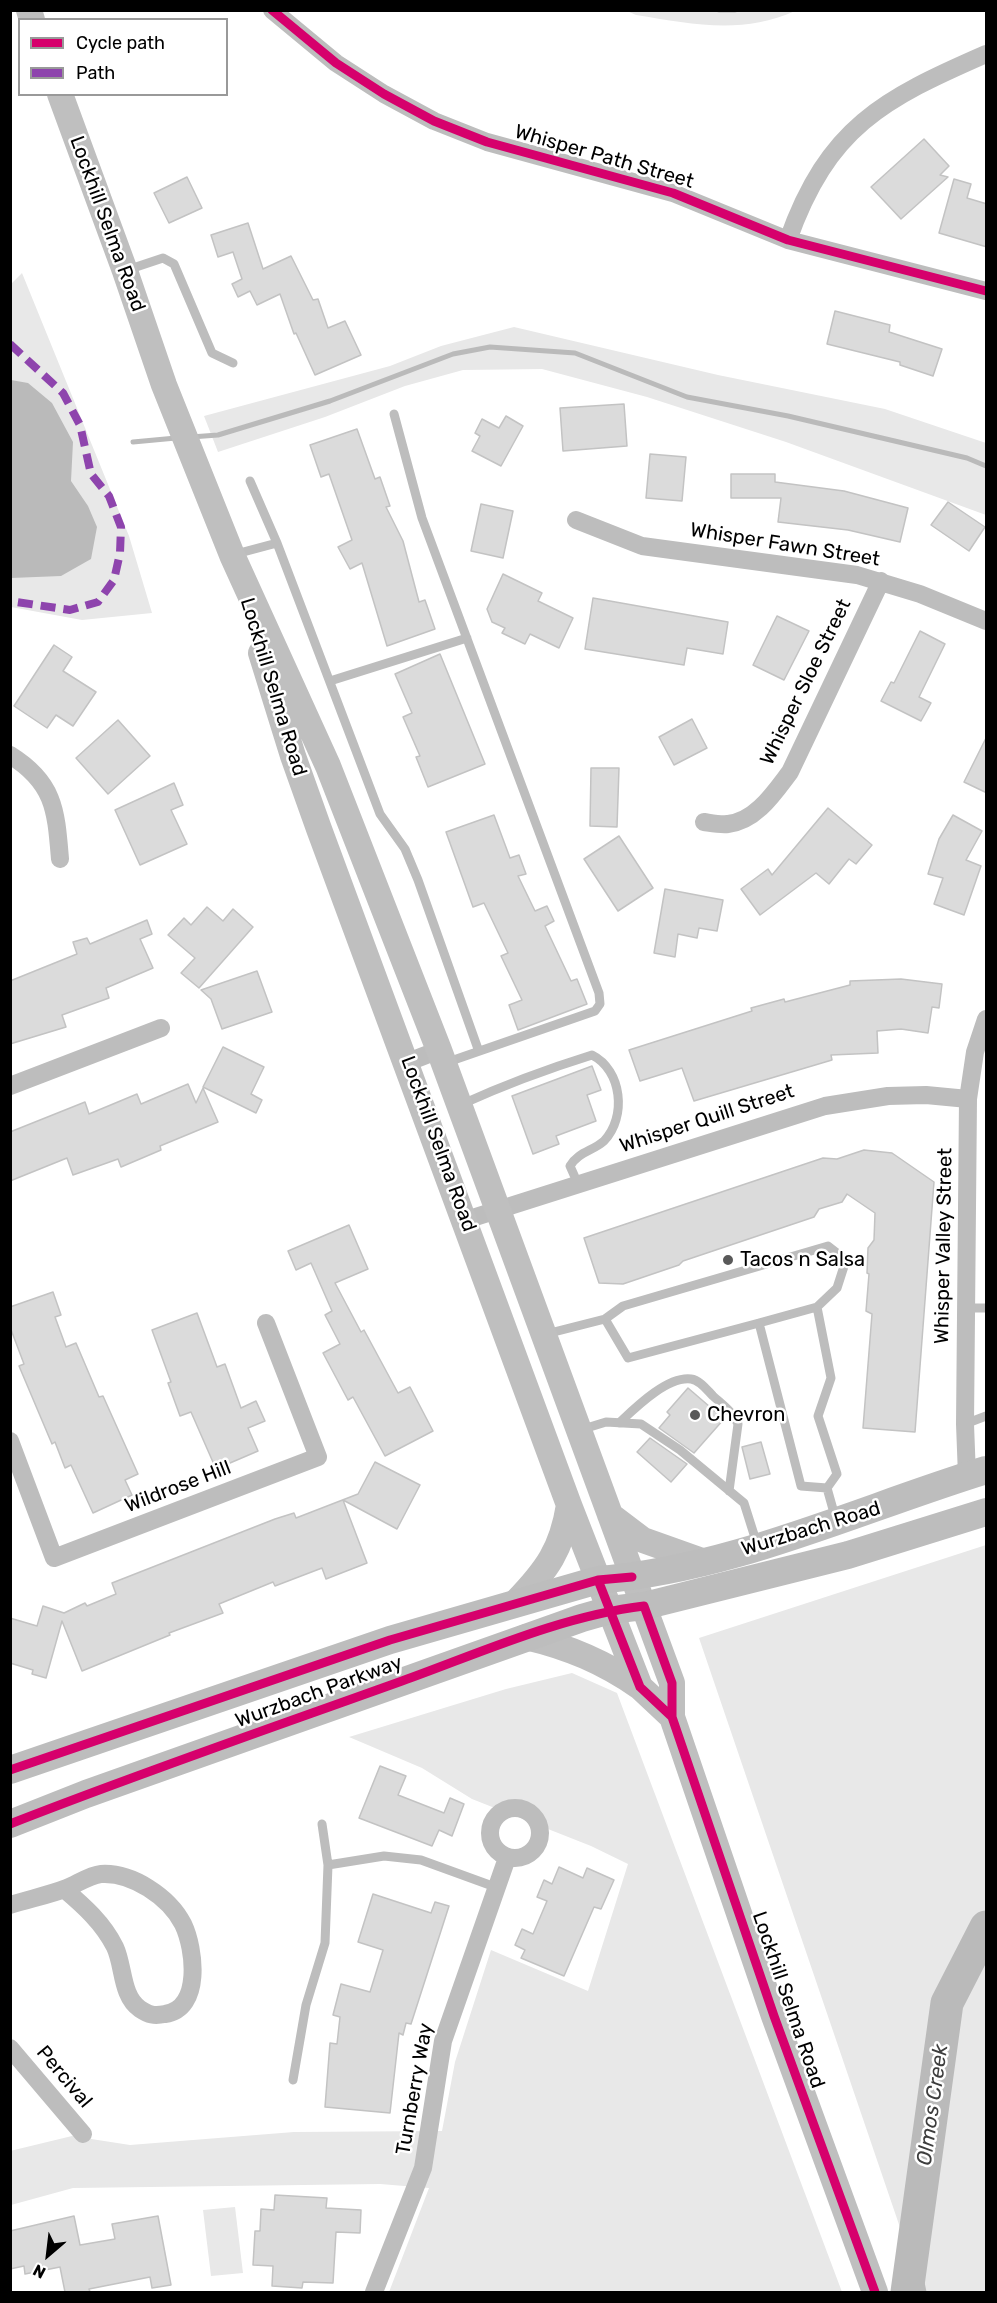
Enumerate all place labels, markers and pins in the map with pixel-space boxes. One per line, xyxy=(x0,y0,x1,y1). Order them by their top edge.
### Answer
place label: Tacos n Salsa xyxy=(740,1248,865,1272)
marker: Tacos n Salsa xyxy=(721,1253,735,1267)
place label: Chevron xyxy=(707,1403,785,1427)
marker: Chevron xyxy=(688,1408,702,1422)

